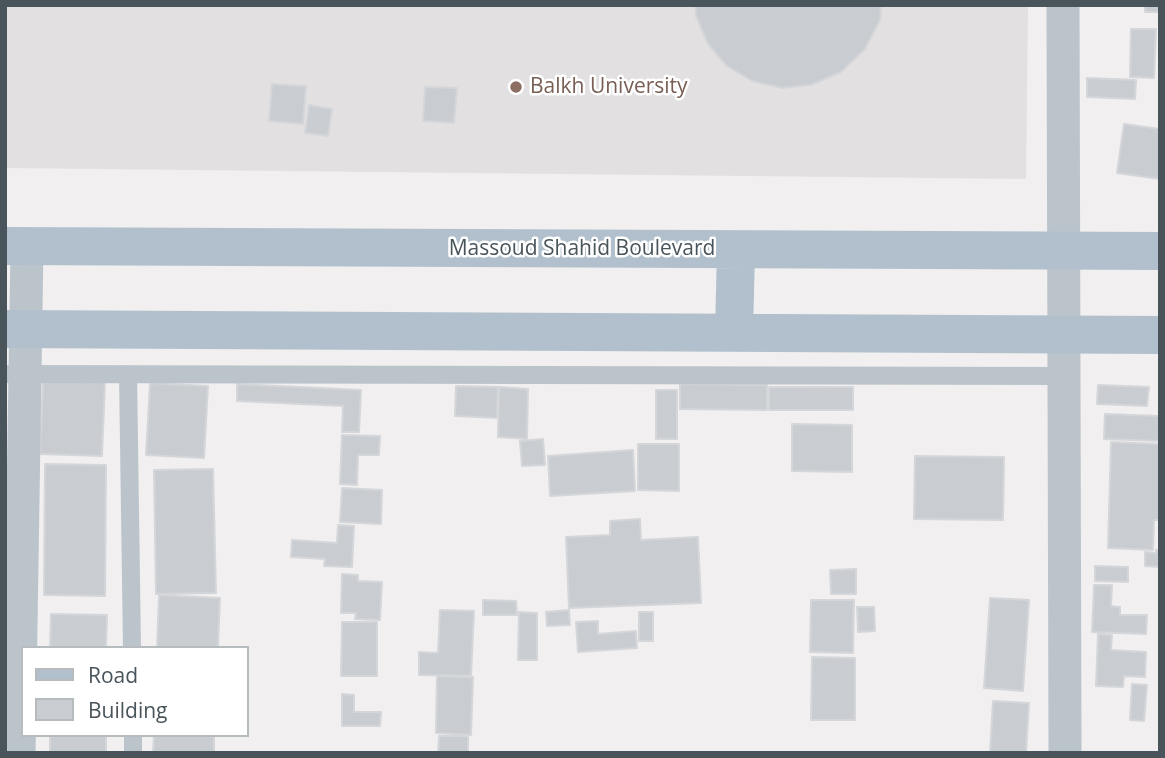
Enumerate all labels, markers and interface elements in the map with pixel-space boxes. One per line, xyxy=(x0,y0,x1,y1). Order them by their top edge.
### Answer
place label: Balkh University xyxy=(530,74,688,100)
marker: Balkh University xyxy=(508,79,524,95)
street label: Massoud Shahid Boulevard xyxy=(449,236,715,262)
legend xyxy=(21,646,248,737)
text: Road xyxy=(88,661,138,689)
text: Building xyxy=(88,696,167,724)

